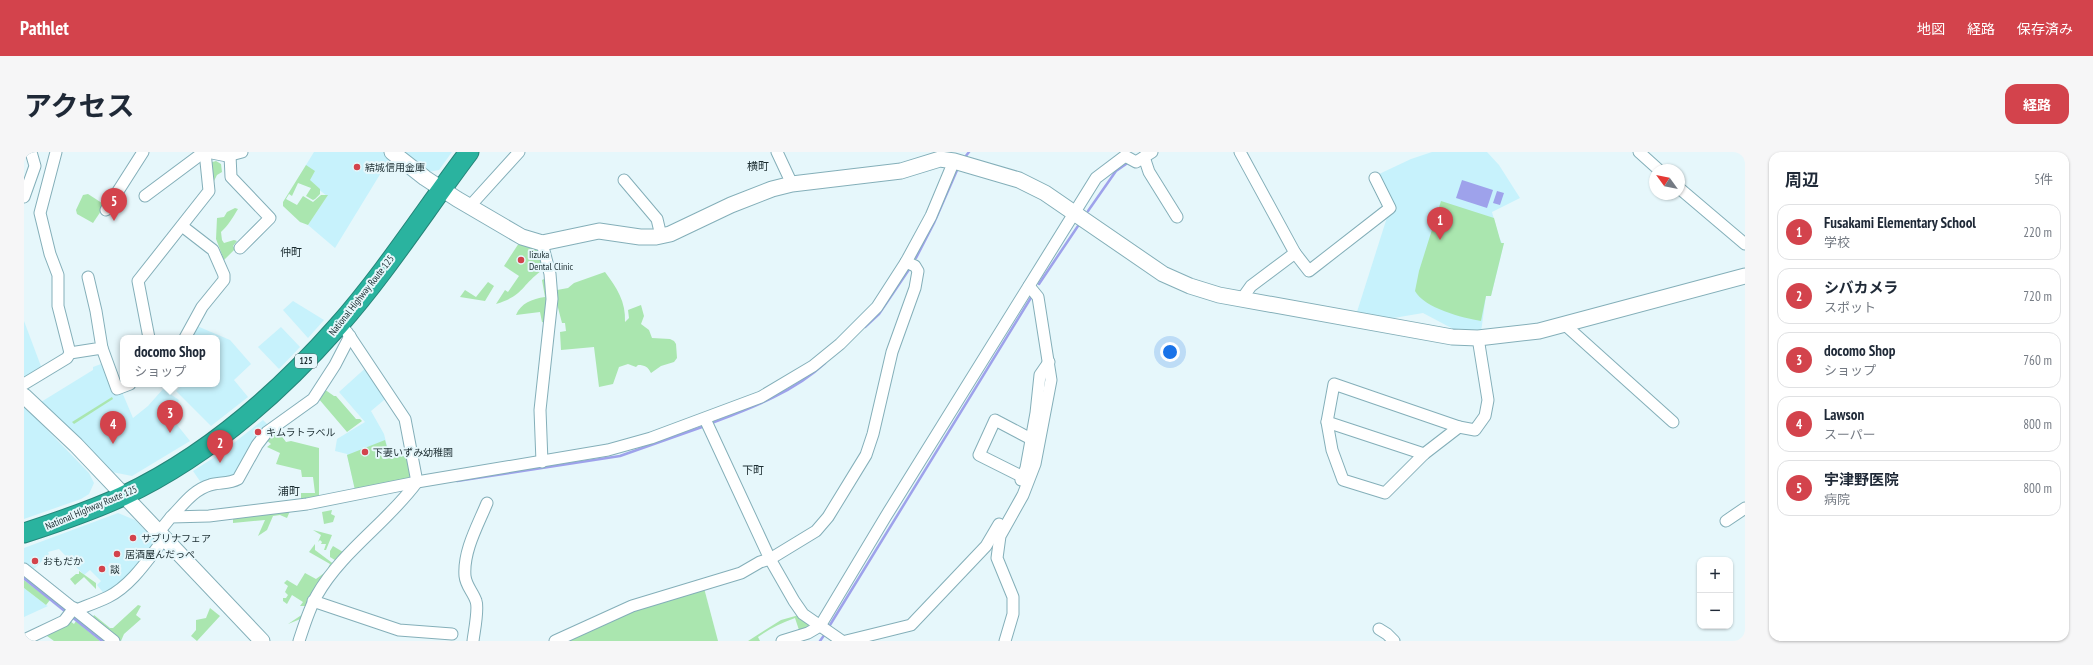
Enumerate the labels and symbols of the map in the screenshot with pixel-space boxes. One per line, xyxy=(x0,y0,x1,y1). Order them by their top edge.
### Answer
district label: 横町 xyxy=(747,159,769,173)
place label: 結城信用金庫 xyxy=(365,161,425,174)
marker: 結城信用金庫 xyxy=(352,162,362,172)
north arrow xyxy=(1649,164,1685,200)
pin: 5 xyxy=(101,188,127,221)
pin: 1 xyxy=(1427,207,1453,240)
district label: 仲町 xyxy=(280,245,302,259)
place label: Iizuka Dental Clinic xyxy=(529,248,574,273)
street label: National Highway Route 125 xyxy=(326,252,397,338)
marker: Iizuka Dental Clinic xyxy=(516,255,526,265)
your location xyxy=(1160,342,1180,362)
road number: 125 xyxy=(295,354,317,368)
pin: 3 xyxy=(157,400,183,433)
pin: 4 xyxy=(100,411,126,444)
place label: キムラトラベル xyxy=(266,426,336,439)
marker: キムラトラベル xyxy=(253,427,263,437)
pin: 2 xyxy=(207,430,233,463)
place label: 下妻いずみ幼稚園 xyxy=(373,446,453,459)
marker: 下妻いずみ幼稚園 xyxy=(360,447,370,457)
district label: 下町 xyxy=(742,463,764,477)
street label: National Highway Route 125 xyxy=(43,482,139,533)
district label: 浦町 xyxy=(278,484,300,498)
place label: サブリナフェア xyxy=(141,532,211,545)
marker: サブリナフェア xyxy=(128,533,138,543)
place label: 居酒屋んだっぺ xyxy=(125,548,195,561)
marker: 居酒屋んだっぺ xyxy=(112,549,122,559)
place label: おもだか xyxy=(43,555,83,568)
marker: おもだか xyxy=(30,556,40,566)
place label: 談 xyxy=(110,563,120,576)
marker: 談 xyxy=(97,564,107,574)

